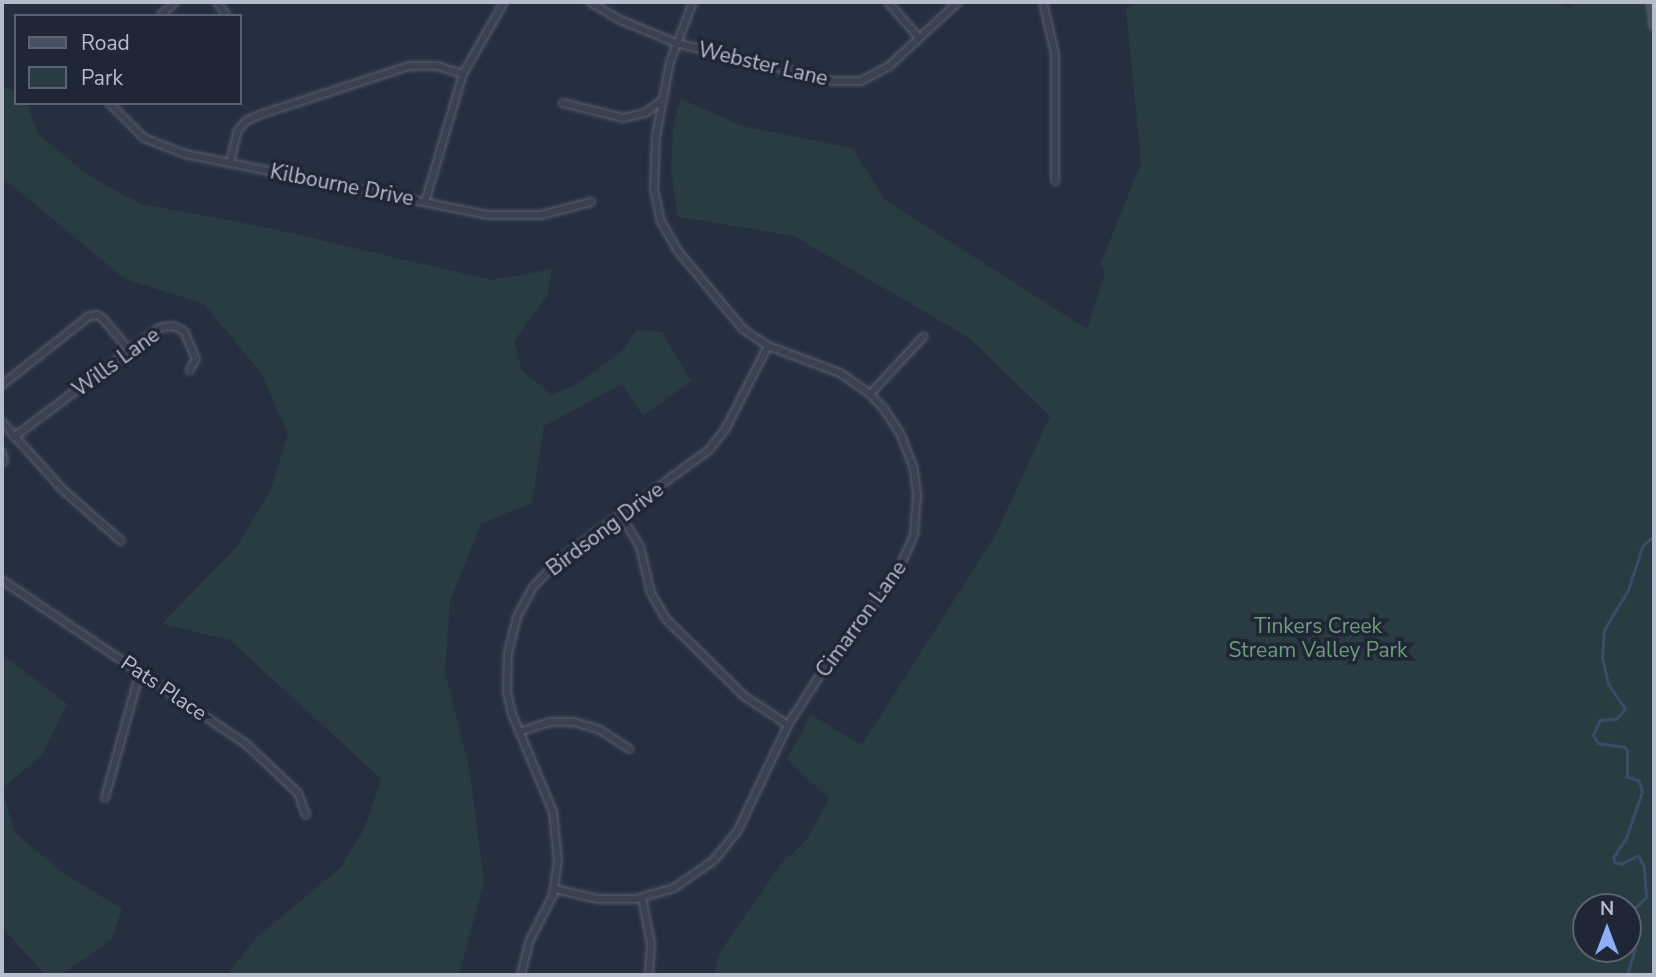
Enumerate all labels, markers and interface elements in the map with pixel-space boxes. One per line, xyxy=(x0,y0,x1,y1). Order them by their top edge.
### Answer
legend xyxy=(14,14,242,105)
text: Road xyxy=(81,29,130,57)
street label: Webster Lane xyxy=(696,37,830,91)
text: Park xyxy=(81,64,123,92)
street label: Kilbourne Drive xyxy=(268,159,416,211)
street label: Wills Lane xyxy=(68,322,164,402)
street label: Birdsong Drive xyxy=(542,477,668,581)
street label: Cimarron Lane xyxy=(810,556,912,682)
park label: Tinkers Creek Stream Valley Park xyxy=(1228,613,1408,663)
street label: Pats Place xyxy=(116,650,212,726)
north arrow xyxy=(1572,893,1642,963)
text: N xyxy=(1600,896,1614,922)

